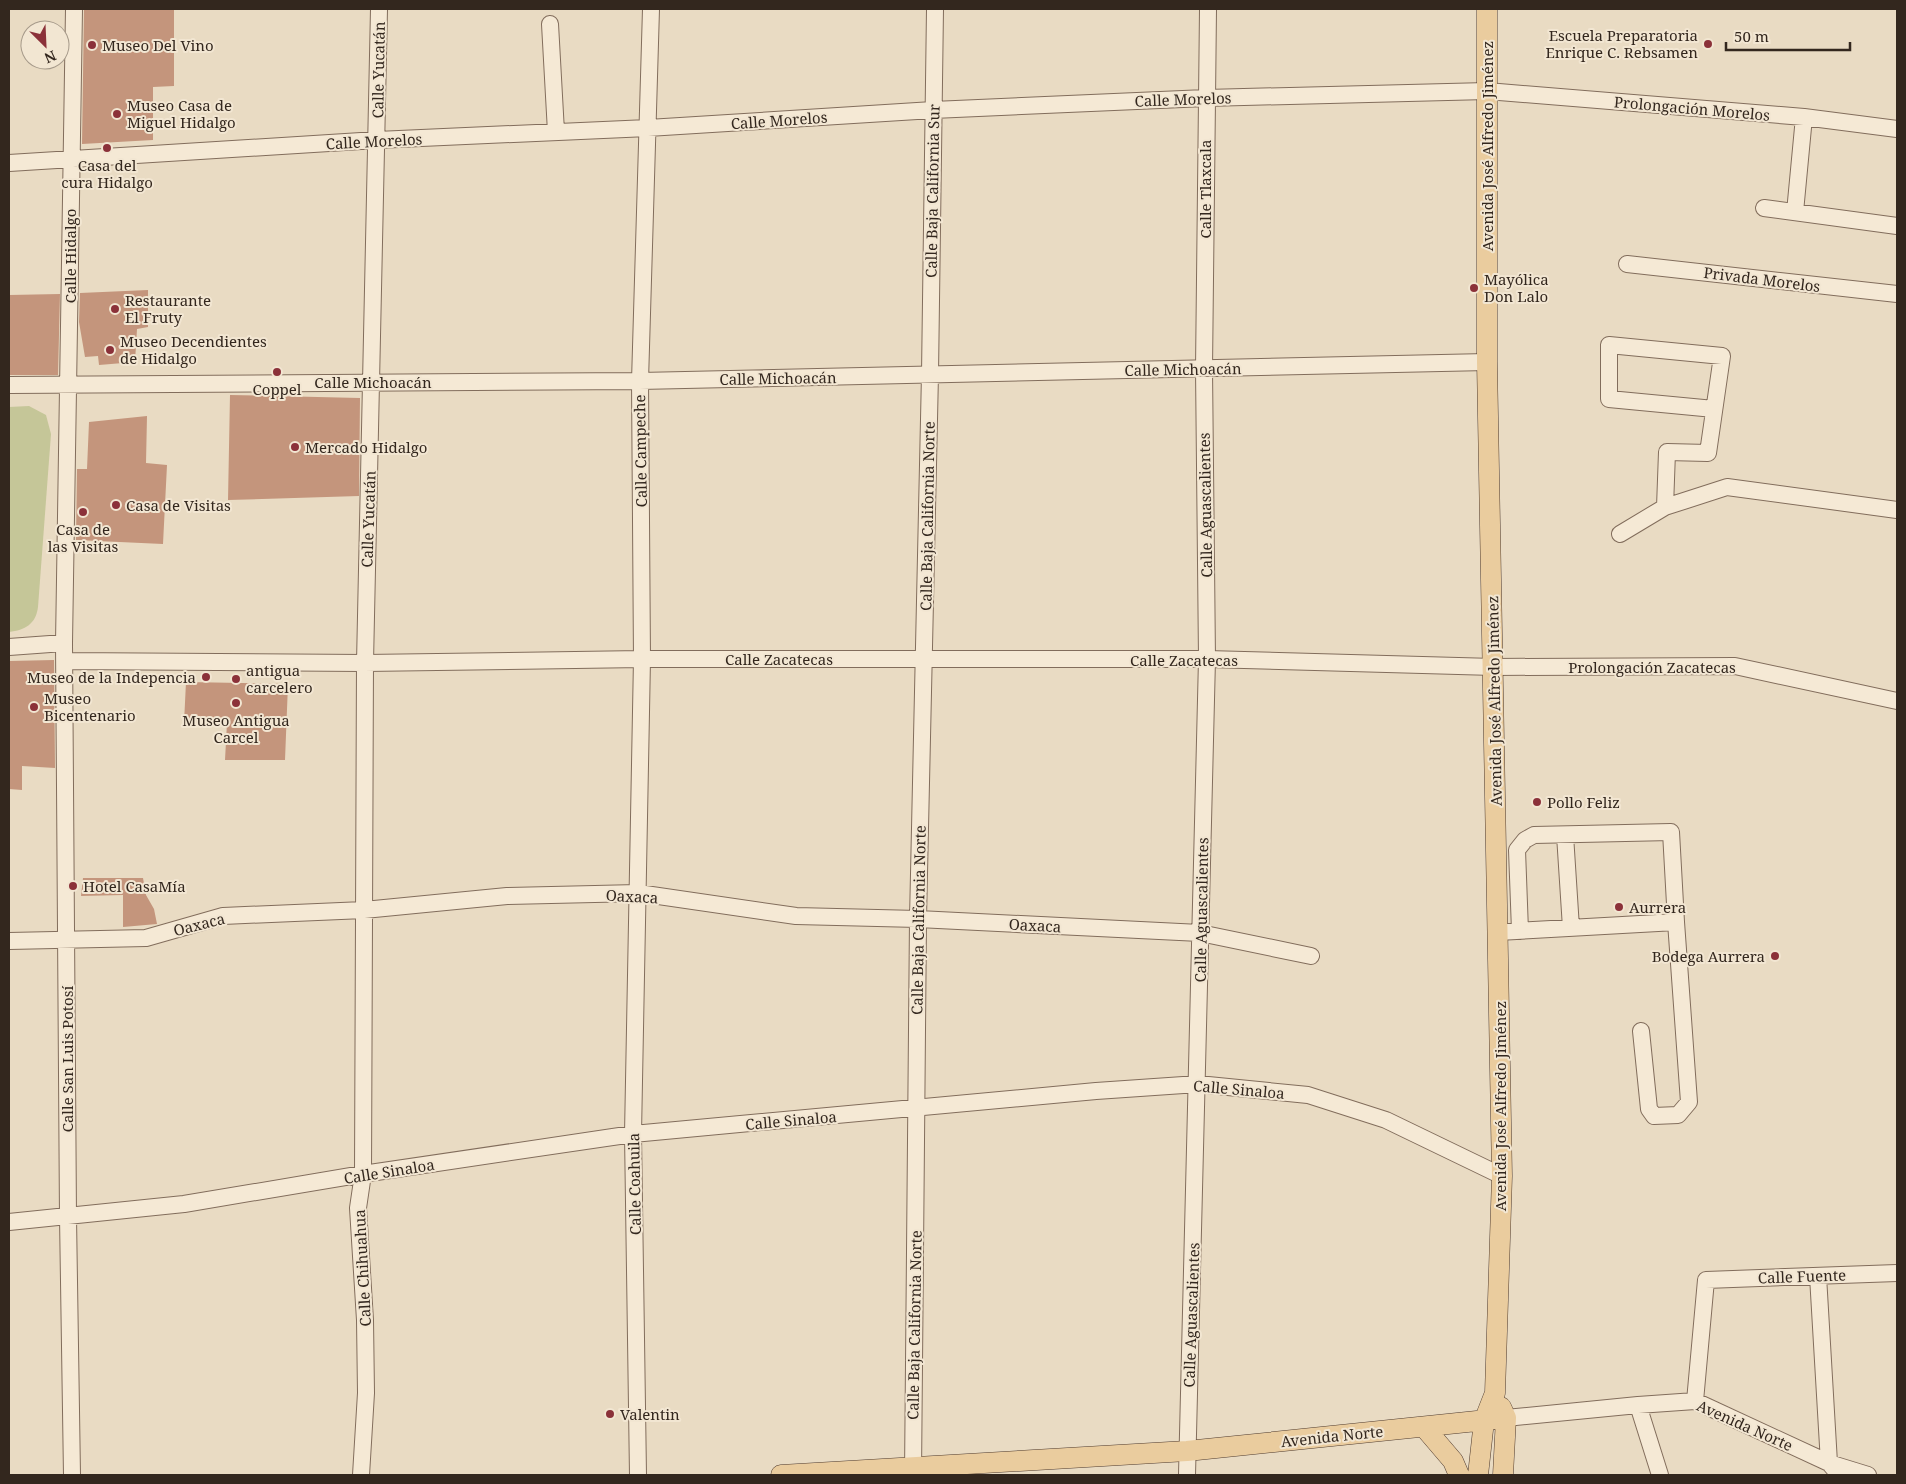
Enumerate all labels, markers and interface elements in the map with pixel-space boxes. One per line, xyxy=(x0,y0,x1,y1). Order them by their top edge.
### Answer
north arrow xyxy=(20,20,70,70)
scale bar xyxy=(1726,20,1850,52)
street label: Calle Yucatán xyxy=(367,21,389,119)
place label: Escuela Preparatoria Enrique C. Rebsamen xyxy=(1545,25,1698,62)
text: 50 m xyxy=(1734,26,1769,46)
place label: Museo Del Vino xyxy=(102,35,214,55)
marker: Escuela Preparatoria Enrique C. Rebsamen xyxy=(1702,38,1714,50)
marker: Museo Del Vino xyxy=(86,39,98,51)
street label: Avenida José Alfredo Jiménez xyxy=(1477,41,1497,251)
text: N xyxy=(42,46,59,68)
street label: Calle Morelos xyxy=(1134,87,1232,111)
street label: Prolongación Morelos xyxy=(1613,91,1771,125)
place label: Museo Casa de Miguel Hidalgo xyxy=(127,95,236,132)
street label: Calle Baja California Sur xyxy=(920,104,944,278)
street label: Calle Morelos xyxy=(730,107,828,133)
marker: Museo Casa de Miguel Hidalgo xyxy=(111,108,123,120)
street label: Calle Morelos xyxy=(325,128,423,154)
street label: Calle Tlaxcala xyxy=(1195,140,1215,238)
marker: Casa del cura Hidalgo xyxy=(101,142,113,154)
place label: Casa del cura Hidalgo xyxy=(61,155,153,192)
street label: Calle Hidalgo xyxy=(60,209,80,303)
street label: Privada Morelos xyxy=(1702,262,1822,296)
place label: Mayólica Don Lalo xyxy=(1484,269,1549,306)
marker: Mayólica Don Lalo xyxy=(1468,282,1480,294)
place label: Restaurante El Fruty xyxy=(125,290,211,327)
marker: Restaurante El Fruty xyxy=(109,303,121,315)
place label: Museo Decendientes de Hidalgo xyxy=(120,331,267,368)
marker: Museo Decendientes de Hidalgo xyxy=(104,344,116,356)
street label: Calle Michoacán xyxy=(1124,358,1242,380)
marker: Coppel xyxy=(271,366,283,378)
street label: Calle Michoacán xyxy=(719,367,837,389)
street label: Calle Michoacán xyxy=(314,372,432,392)
place label: Coppel xyxy=(253,379,302,399)
street label: Calle Campeche xyxy=(629,394,651,508)
street label: Calle Baja California Norte xyxy=(915,421,939,611)
street label: Calle Aguascalientes xyxy=(1194,432,1216,578)
place label: Mercado Hidalgo xyxy=(305,437,427,457)
marker: Mercado Hidalgo xyxy=(289,441,301,453)
street label: Calle Yucatán xyxy=(356,470,380,568)
place label: Casa de Visitas xyxy=(126,495,231,515)
marker: Casa de Visitas xyxy=(110,499,122,511)
marker: Casa de las Visitas xyxy=(77,506,89,518)
place label: Casa de las Visitas xyxy=(48,519,119,556)
street label: Avenida José Alfredo Jiménez xyxy=(1482,596,1506,806)
street label: Calle Zacatecas xyxy=(725,649,833,669)
street label: Calle Zacatecas xyxy=(1130,650,1238,670)
street label: Prolongación Zacatecas xyxy=(1568,657,1736,677)
place label: antigua carcelero xyxy=(246,660,313,697)
place label: Museo de la Indepencia xyxy=(27,667,196,687)
marker: Museo de la Indepencia xyxy=(200,671,212,683)
marker: antigua carcelero xyxy=(230,673,242,685)
place label: Museo Bicentenario xyxy=(44,688,136,725)
marker: Museo Antigua Carcel xyxy=(230,697,242,709)
marker: Museo Bicentenario xyxy=(28,701,40,713)
place label: Museo Antigua Carcel xyxy=(182,710,290,747)
place label: Pollo Feliz xyxy=(1547,792,1620,812)
marker: Pollo Feliz xyxy=(1531,796,1543,808)
street label: Calle Baja California Norte xyxy=(906,825,930,1015)
street label: Calle Aguascalientes xyxy=(1190,837,1212,983)
place label: Hotel CasaMía xyxy=(83,876,186,896)
marker: Hotel CasaMía xyxy=(67,880,79,892)
street label: Oaxaca xyxy=(605,885,659,907)
place label: Aurrera xyxy=(1629,897,1686,917)
marker: Aurrera xyxy=(1613,901,1625,913)
street label: Oaxaca xyxy=(171,908,227,940)
street label: Oaxaca xyxy=(1008,914,1062,936)
place label: Bodega Aurrera xyxy=(1652,946,1765,966)
marker: Bodega Aurrera xyxy=(1769,950,1781,962)
street label: Calle San Luis Potosí xyxy=(57,986,77,1132)
street label: Avenida José Alfredo Jiménez xyxy=(1490,1001,1510,1211)
street label: Calle Sinaloa xyxy=(1192,1075,1286,1103)
street label: Calle Sinaloa xyxy=(744,1106,838,1134)
street label: Calle Coahuila xyxy=(623,1133,645,1235)
street label: Calle Sinaloa xyxy=(342,1154,436,1188)
street label: Calle Chihuahua xyxy=(349,1209,375,1327)
street label: Calle Baja California Norte xyxy=(902,1230,926,1420)
street label: Calle Aguascalientes xyxy=(1178,1242,1204,1388)
street label: Calle Fuente xyxy=(1758,1264,1846,1288)
street label: Avenida Norte xyxy=(1694,1395,1796,1455)
place label: Valentin xyxy=(620,1404,680,1424)
marker: Valentin xyxy=(604,1408,616,1420)
street label: Avenida Norte xyxy=(1280,1421,1384,1451)

